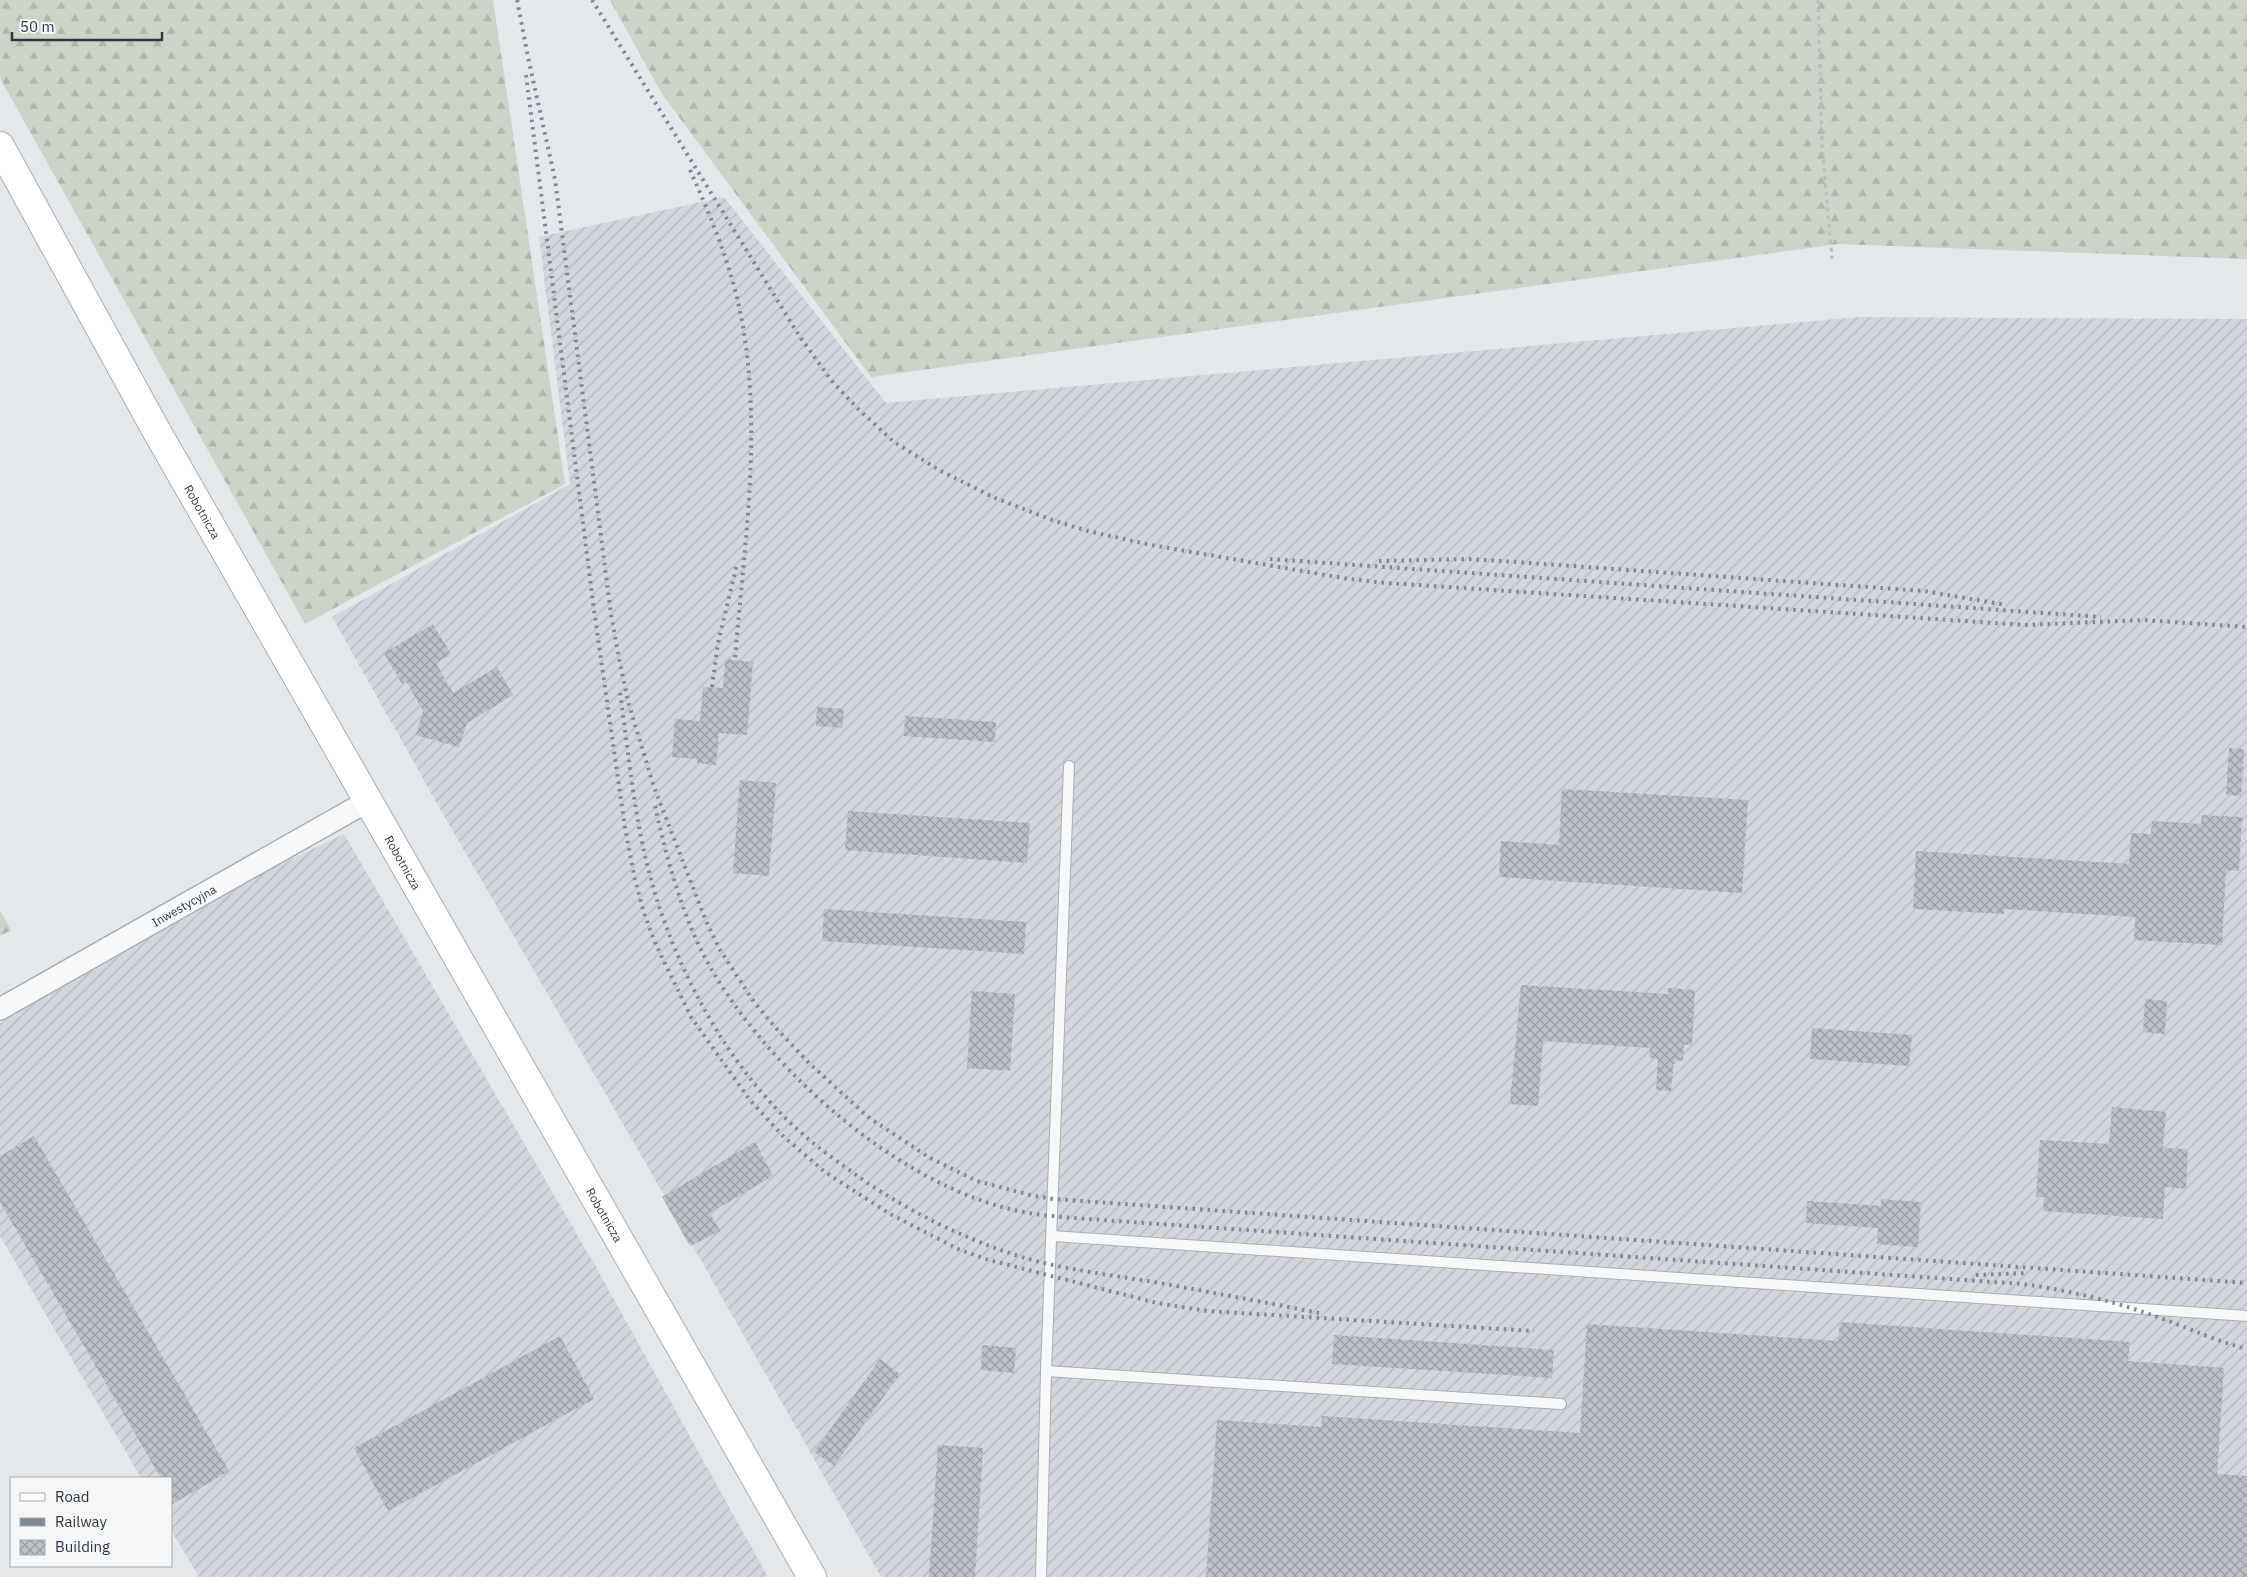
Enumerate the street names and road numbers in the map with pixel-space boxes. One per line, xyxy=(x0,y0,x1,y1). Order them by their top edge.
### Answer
street label: Robotnicza xyxy=(181,482,224,542)
street label: Robotnicza xyxy=(382,832,425,893)
street label: Inwestycyjna xyxy=(149,881,219,929)
street label: Robotnicza xyxy=(583,1185,626,1245)

